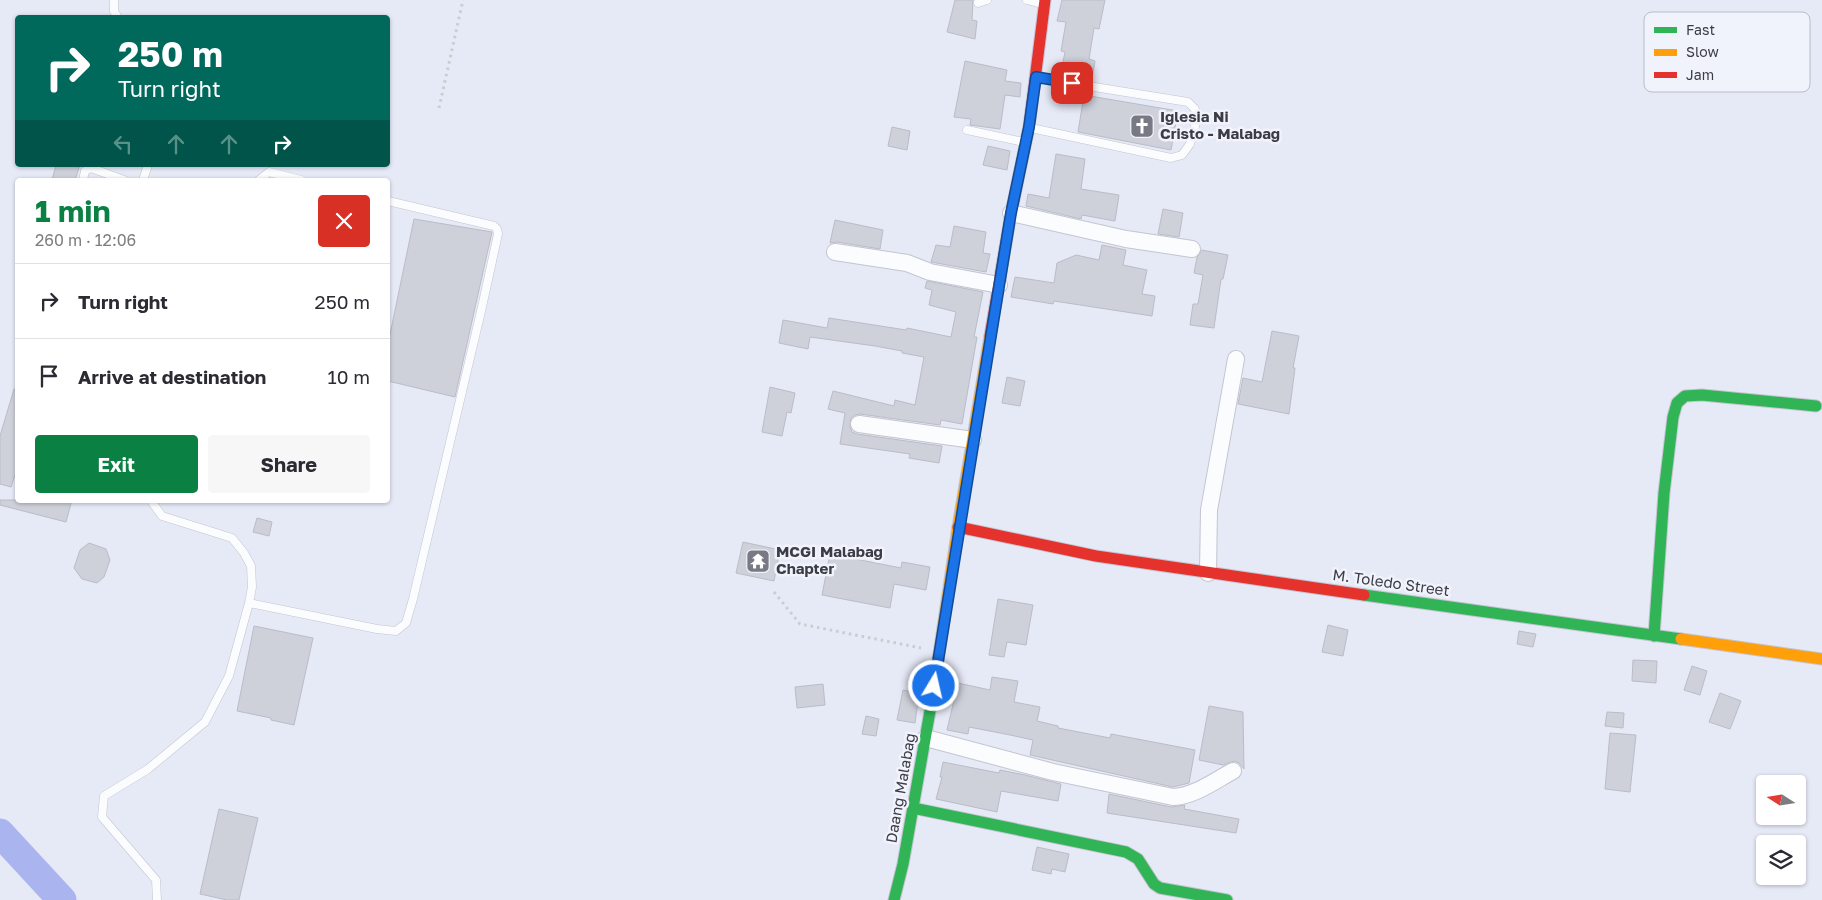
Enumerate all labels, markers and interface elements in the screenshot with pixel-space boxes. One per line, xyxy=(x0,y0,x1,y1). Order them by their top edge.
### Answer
legend xyxy=(1644,12,1810,92)
text: Fast xyxy=(1686,21,1715,38)
text: 250 m xyxy=(118,33,223,75)
icon: right xyxy=(35,35,100,100)
text: Slow xyxy=(1686,43,1719,60)
pin xyxy=(1051,62,1093,104)
text: Jam xyxy=(1686,66,1714,83)
icon: arrive xyxy=(1058,69,1086,97)
text: Turn right xyxy=(118,75,221,102)
place label: Iglesia Ni Cristo - Malabag xyxy=(1160,107,1280,142)
church icon: Iglesia Ni Cristo - Malabag xyxy=(1129,113,1155,139)
icon: left xyxy=(109,130,137,158)
icon: ahead xyxy=(162,130,190,158)
icon: ahead xyxy=(215,130,243,158)
icon: right xyxy=(268,130,296,158)
text: 1 min xyxy=(35,193,111,229)
button: close xyxy=(318,195,370,247)
text: 260 m · 12:06 xyxy=(35,230,136,250)
icon: right xyxy=(35,287,63,315)
text: Turn right xyxy=(78,290,168,313)
text: 250 m xyxy=(315,290,370,313)
icon: arrive xyxy=(35,362,63,390)
text: Arrive at destination xyxy=(78,365,266,388)
text: 10 m xyxy=(327,365,370,388)
button: Exit xyxy=(35,435,198,493)
button: Share xyxy=(208,435,370,493)
place label: MCGI Malabag Chapter xyxy=(776,542,883,577)
temple icon: MCGI Malabag Chapter xyxy=(745,548,771,574)
street label: M. Toledo Street xyxy=(1332,565,1451,599)
position arrow xyxy=(907,659,959,711)
street label: Daang Malabag xyxy=(881,731,919,844)
north arrow xyxy=(1756,775,1806,825)
map controls xyxy=(1756,775,1806,885)
button: layers xyxy=(1756,835,1806,885)

